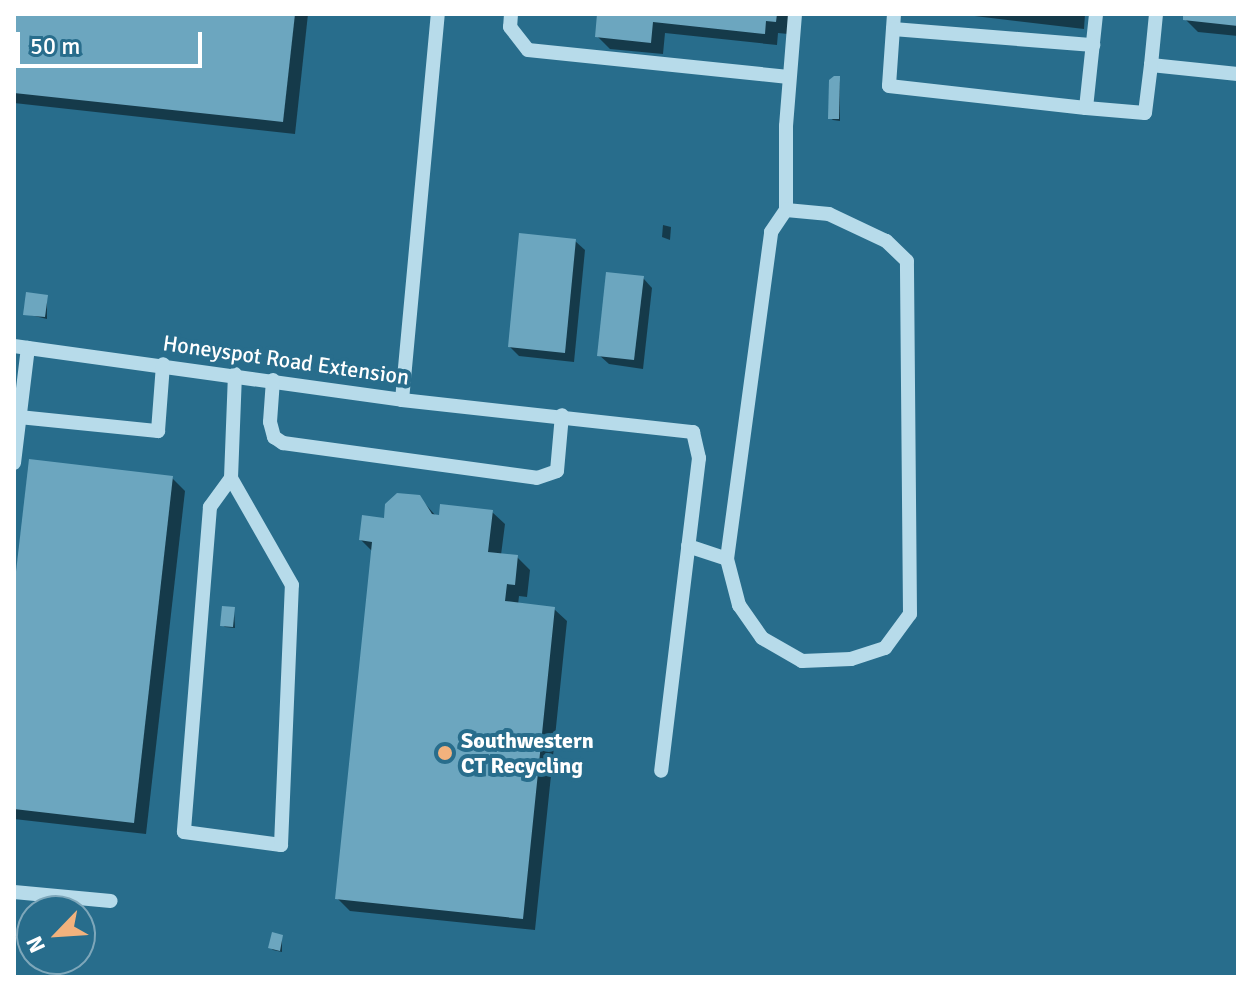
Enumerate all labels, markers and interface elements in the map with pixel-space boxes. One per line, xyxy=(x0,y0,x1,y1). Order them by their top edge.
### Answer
scale bar xyxy=(20,16,206,66)
text: 50 m xyxy=(30,31,80,61)
street label: Honeyspot Road Extension xyxy=(161,330,411,390)
place label: Southwestern CT Recycling xyxy=(461,727,594,778)
marker: Southwestern CT Recycling xyxy=(436,744,454,762)
north arrow xyxy=(16,895,96,975)
text: N xyxy=(20,932,51,957)

